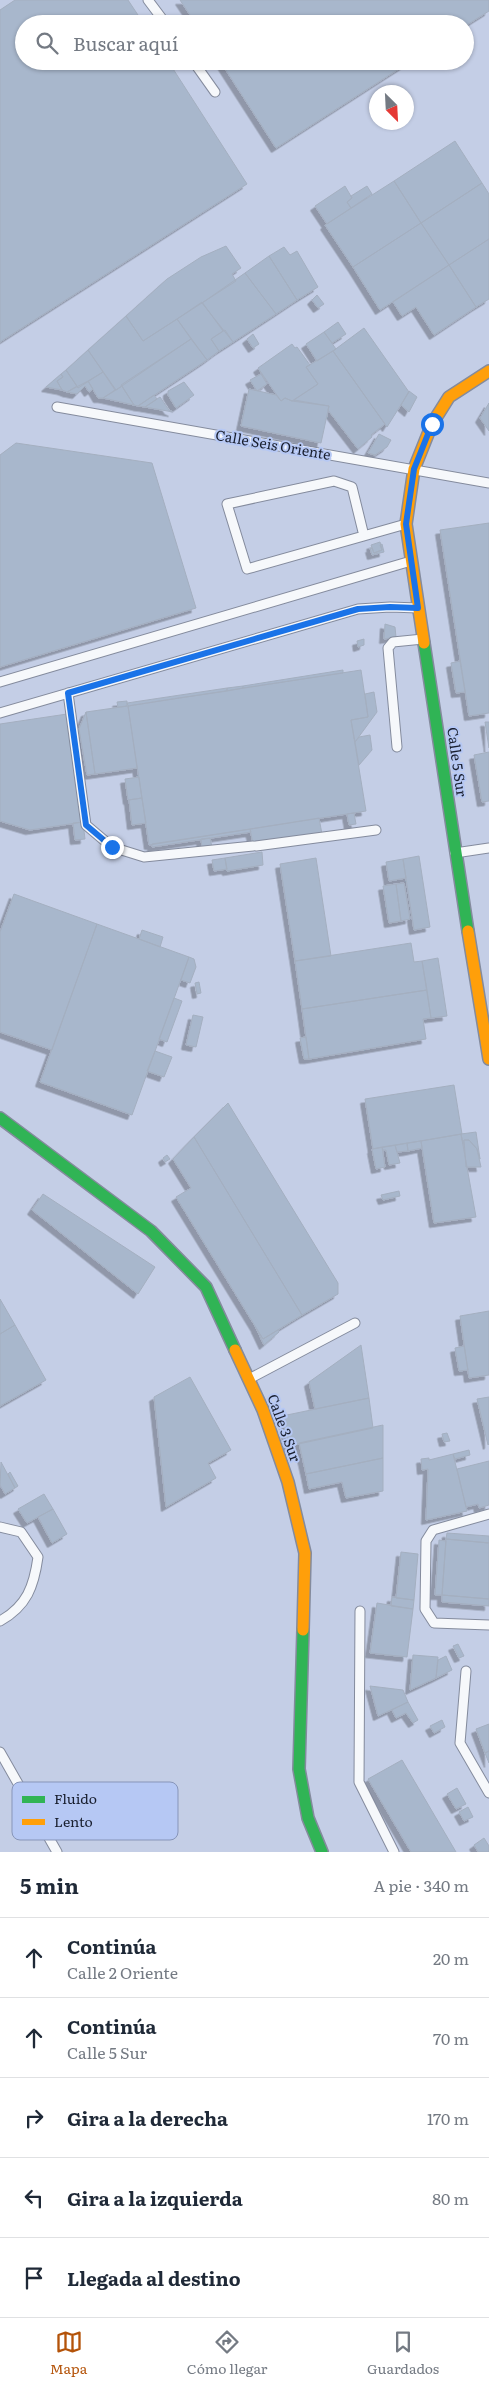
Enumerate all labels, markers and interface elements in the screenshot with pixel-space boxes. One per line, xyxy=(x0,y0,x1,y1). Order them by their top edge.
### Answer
search box xyxy=(15,15,474,70)
icon: search xyxy=(33,29,61,57)
text: Buscar aquí xyxy=(73,29,178,57)
north arrow xyxy=(369,85,414,130)
route start xyxy=(421,413,444,436)
street label: Calle Seis Oriente xyxy=(214,424,332,464)
street label: Calle 5 Sur xyxy=(443,726,473,798)
route end xyxy=(101,836,124,859)
street label: Calle 3 Sur xyxy=(263,1391,307,1465)
legend xyxy=(12,1782,178,1840)
text: Fluido xyxy=(54,1788,97,1808)
text: Lento xyxy=(54,1811,93,1831)
text: 5 min xyxy=(20,1869,79,1900)
text: A pie · 340 m xyxy=(373,1873,469,1897)
text: Continúa xyxy=(67,1932,157,1960)
icon: ahead xyxy=(20,1944,48,1972)
text: 20 m xyxy=(433,1946,469,1970)
text: Calle 2 Oriente xyxy=(67,1960,178,1984)
text: Continúa xyxy=(67,2012,157,2040)
icon: ahead xyxy=(20,2024,48,2052)
text: 70 m xyxy=(433,2026,469,2050)
text: Calle 5 Sur xyxy=(67,2040,147,2064)
icon: right xyxy=(20,2104,48,2132)
text: Gira a la derecha xyxy=(67,2104,228,2132)
text: 170 m xyxy=(427,2106,469,2130)
icon: left xyxy=(20,2184,48,2212)
text: Gira a la izquierda xyxy=(67,2184,243,2212)
text: 80 m xyxy=(432,2186,469,2210)
icon: arrive xyxy=(20,2264,48,2292)
text: Llegada al destino xyxy=(67,2264,241,2292)
tab: Mapa xyxy=(50,2328,87,2378)
tab: Cómo llegar xyxy=(187,2328,267,2378)
tab: Guardados xyxy=(367,2328,439,2378)

